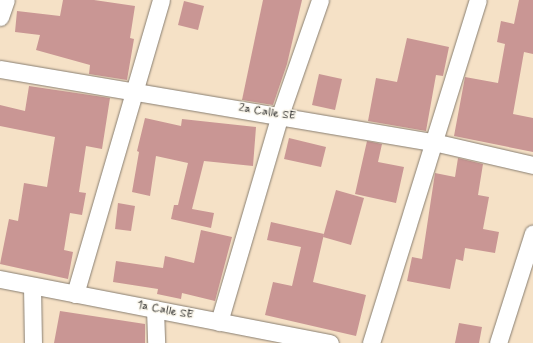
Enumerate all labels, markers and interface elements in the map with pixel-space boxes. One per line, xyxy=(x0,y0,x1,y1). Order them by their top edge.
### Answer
street label: 2a Calle SE xyxy=(237,101,297,125)
street label: 1a Calle SE xyxy=(135,298,195,324)

